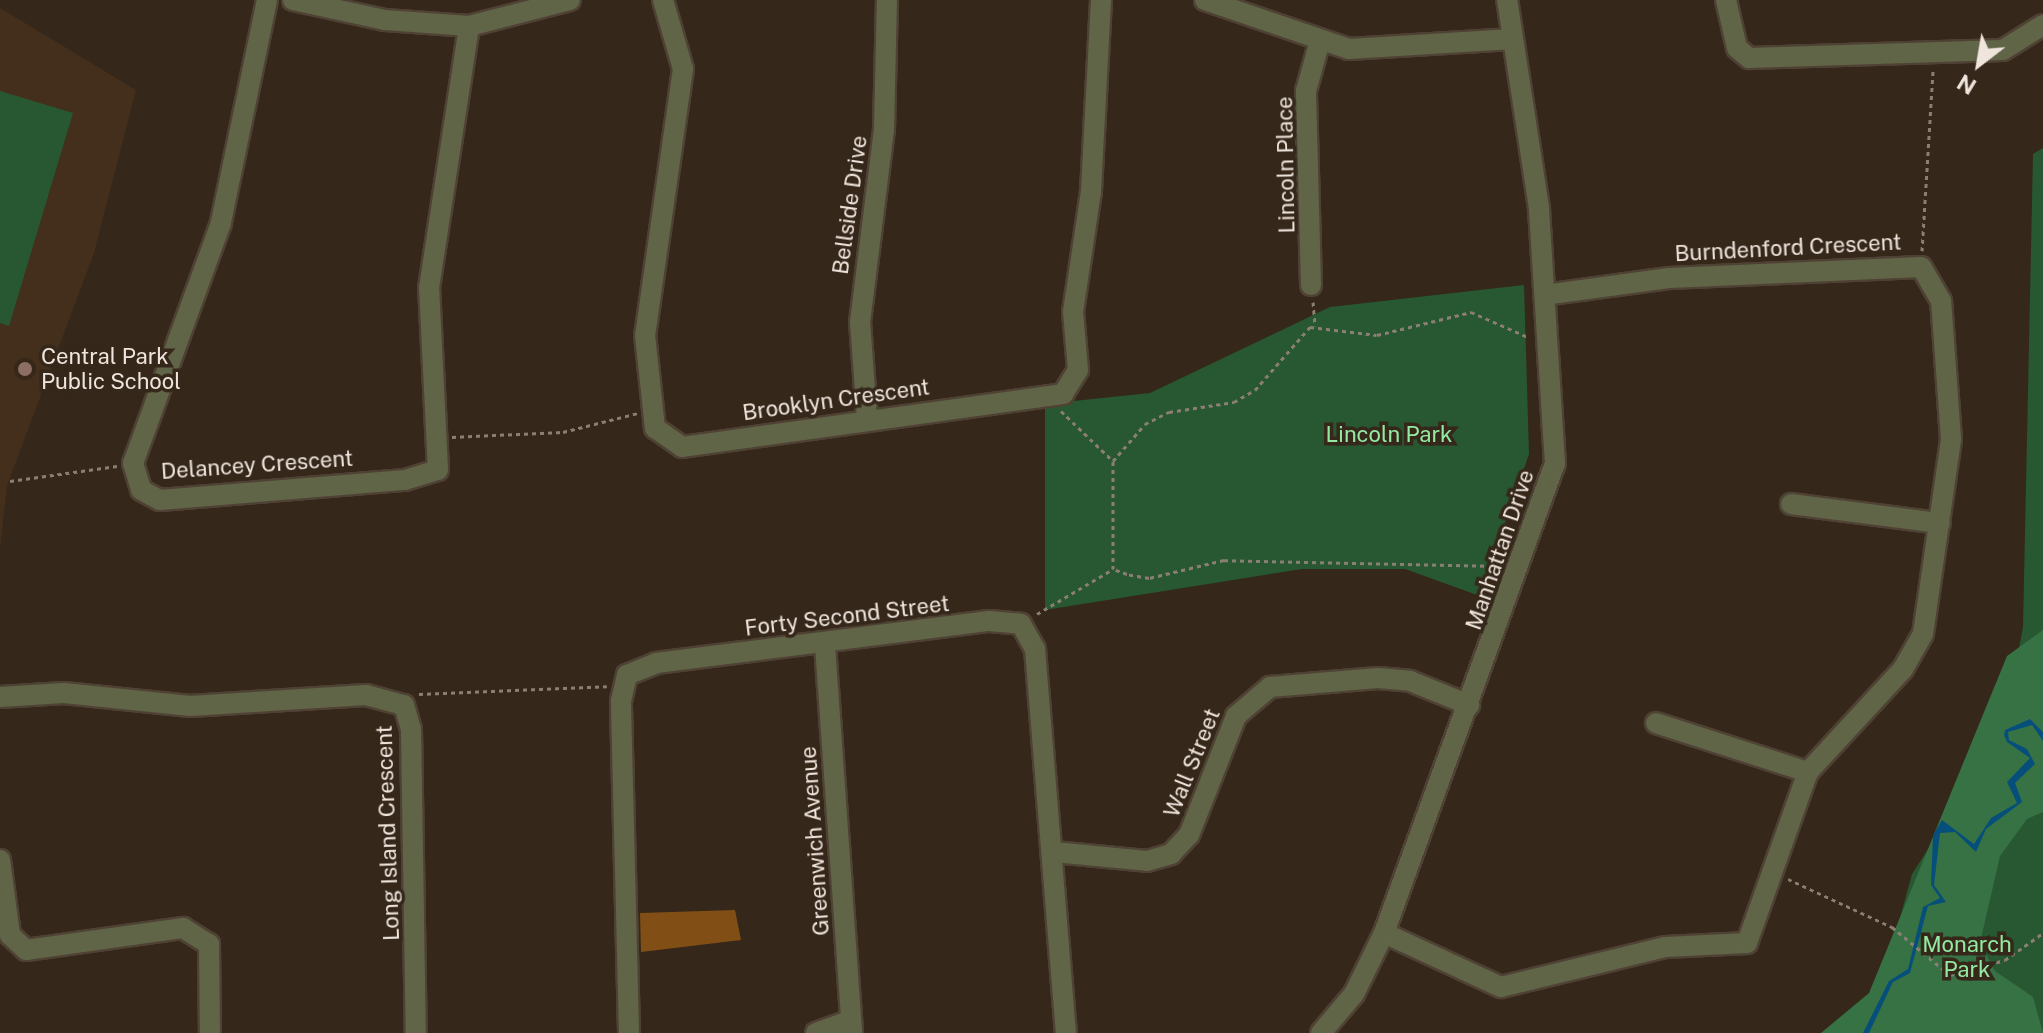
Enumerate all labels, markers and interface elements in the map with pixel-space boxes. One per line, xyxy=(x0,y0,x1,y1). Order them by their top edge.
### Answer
north arrow xyxy=(1939,24,2019,104)
text: N xyxy=(1953,69,1981,100)
street label: Lincoln Place xyxy=(1272,96,1300,234)
street label: Bellside Drive xyxy=(827,134,873,276)
street label: Burndenford Crescent xyxy=(1674,229,1902,267)
place label: Central Park Public School xyxy=(41,343,181,394)
marker: Central Park Public School xyxy=(16,360,34,378)
street label: Brooklyn Crescent xyxy=(741,374,931,426)
park label: Lincoln Park xyxy=(1326,422,1452,448)
street label: Delancey Crescent xyxy=(160,445,354,485)
street label: Manhattan Drive xyxy=(1460,467,1540,633)
street label: Forty Second Street xyxy=(743,590,951,642)
street label: Wall Street xyxy=(1158,705,1226,821)
street label: Long Island Crescent xyxy=(371,725,405,941)
street label: Greenwich Avenue xyxy=(795,745,835,937)
park label: Monarch Park xyxy=(1922,931,2012,982)

